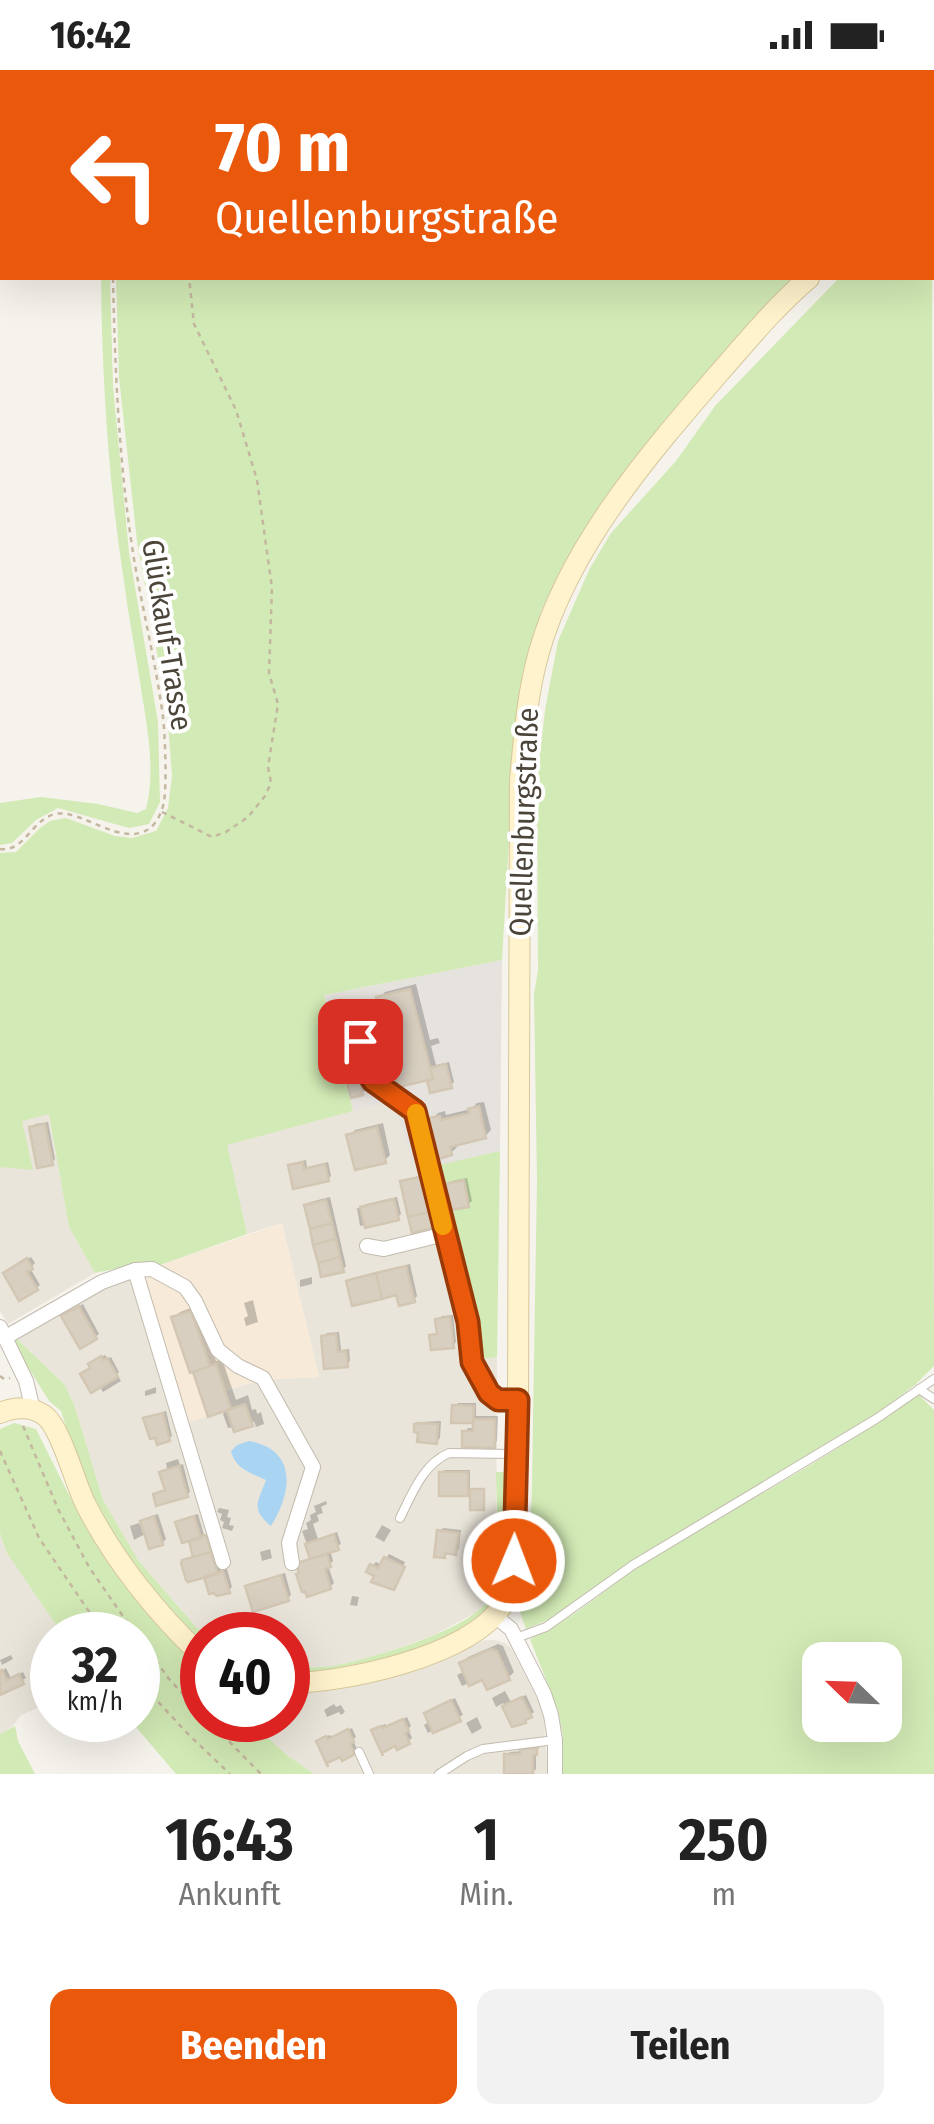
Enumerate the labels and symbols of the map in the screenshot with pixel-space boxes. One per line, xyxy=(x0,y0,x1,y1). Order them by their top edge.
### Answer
street label: Glückauf-Trasse xyxy=(134,537,200,733)
street label: Quellenburgstraße xyxy=(502,707,546,937)
pin xyxy=(318,999,403,1084)
position arrow xyxy=(462,1509,566,1613)
speed limit sign: 40 xyxy=(180,1612,310,1742)
north arrow xyxy=(802,1642,902,1742)

